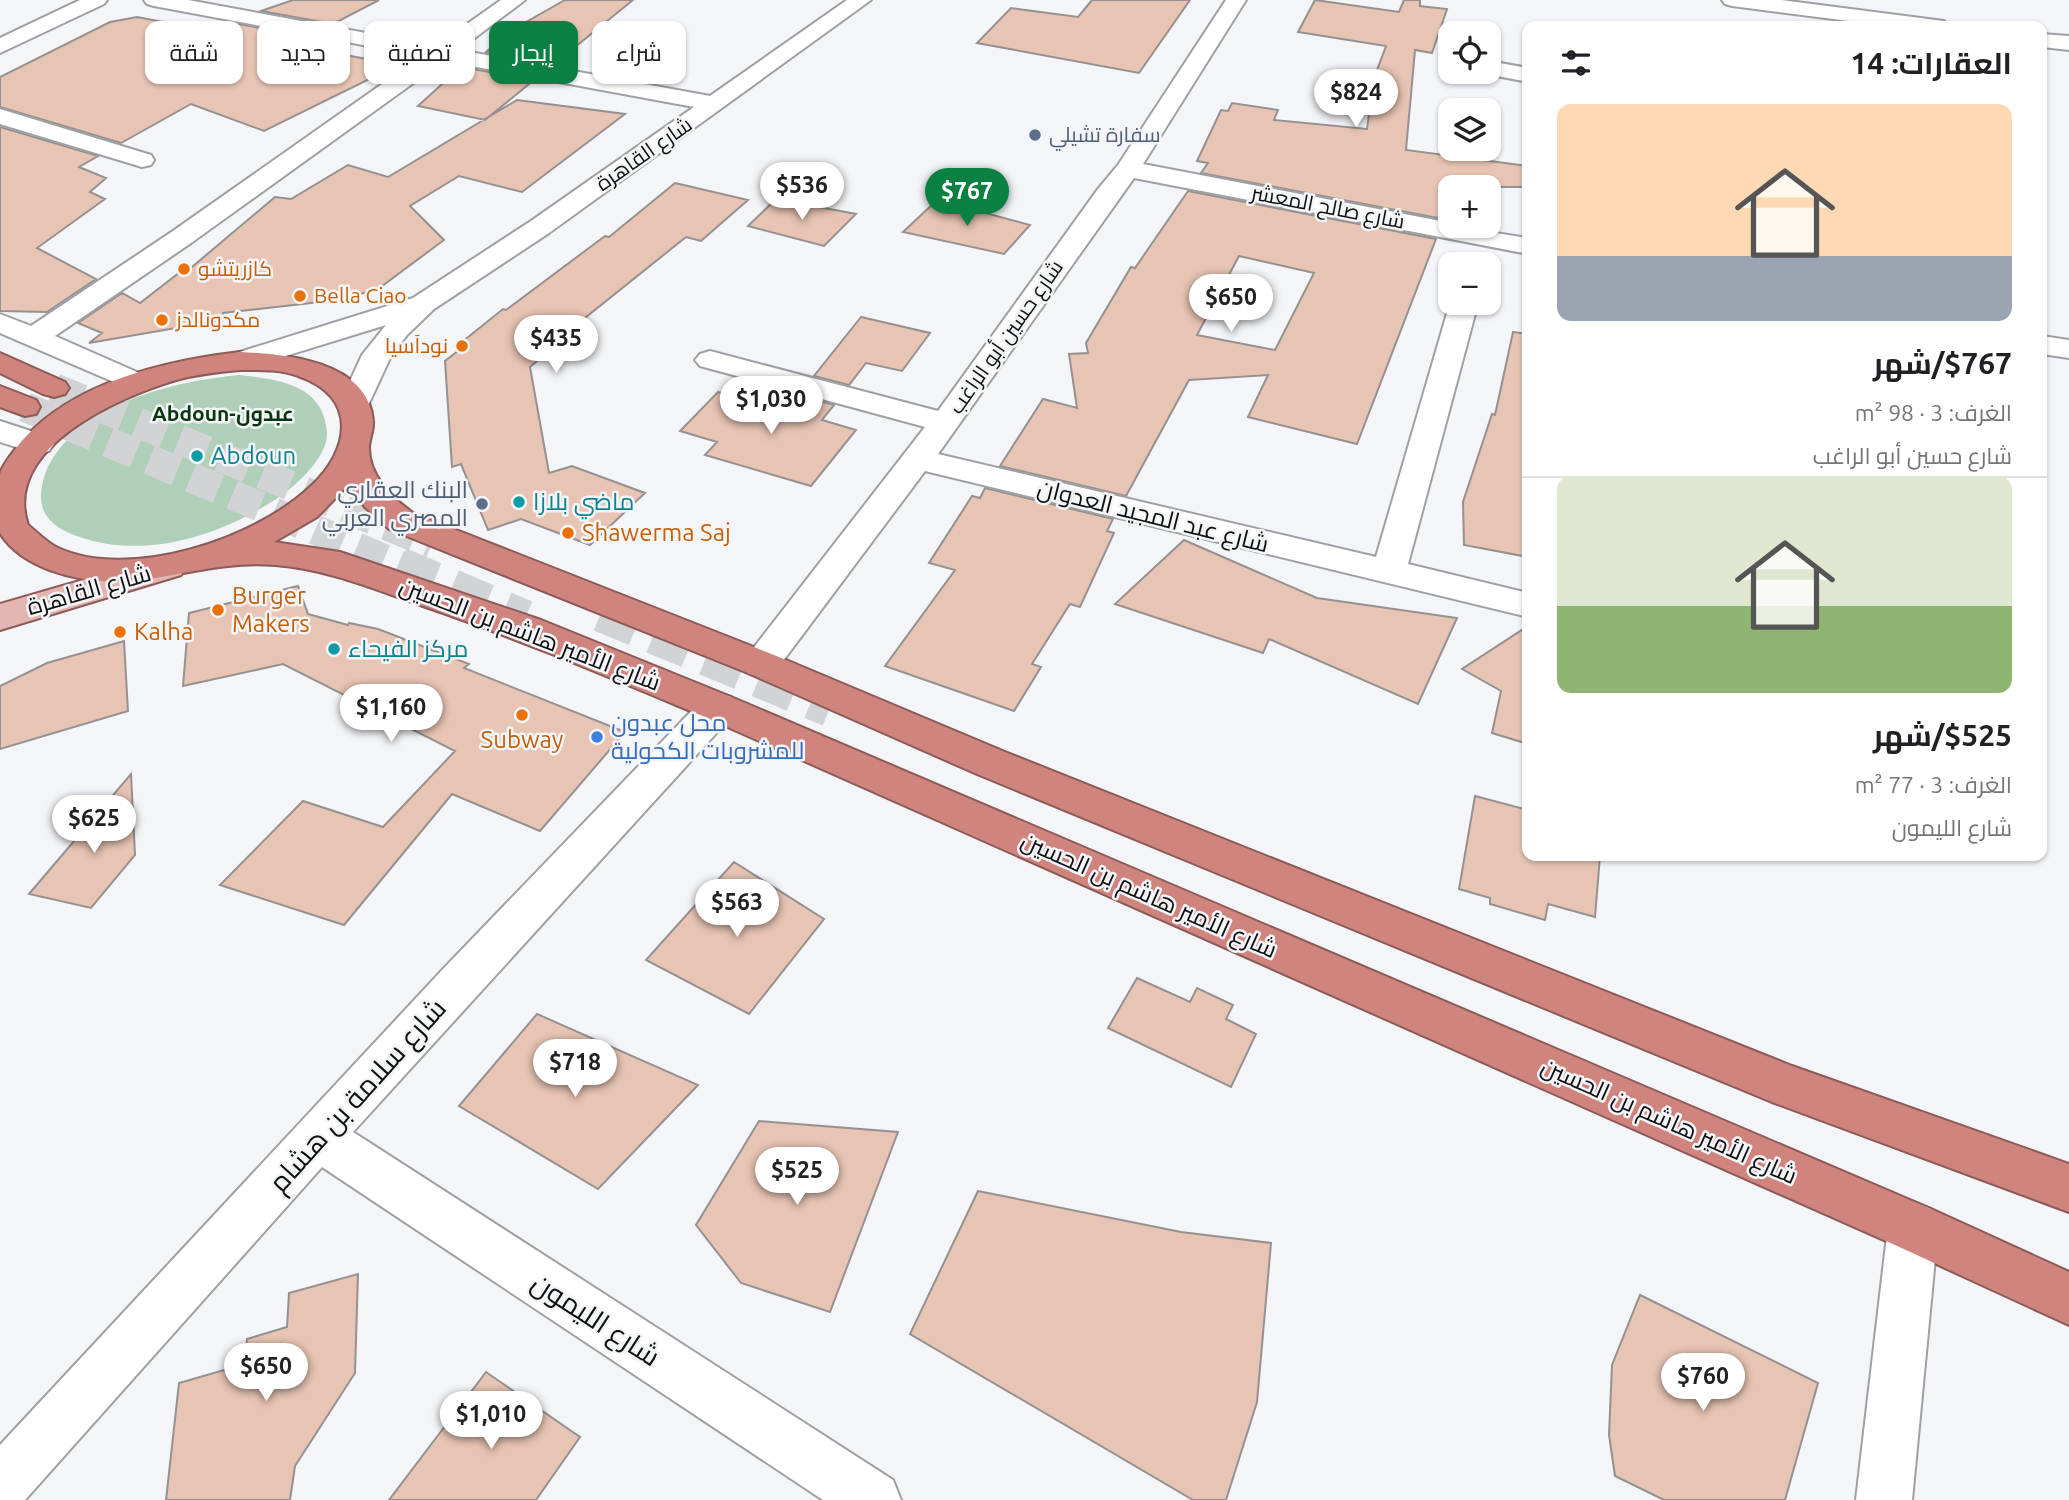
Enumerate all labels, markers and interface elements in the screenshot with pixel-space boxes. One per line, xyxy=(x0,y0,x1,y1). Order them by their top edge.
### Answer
chip: شقة xyxy=(145,21,243,84)
chip: جديد xyxy=(257,21,350,84)
chip: تصفية xyxy=(364,21,475,84)
chip: إيجار xyxy=(489,21,578,84)
chip: شراء xyxy=(592,21,686,84)
map controls xyxy=(1438,21,1501,315)
button: locate xyxy=(1438,21,1501,84)
icon: filters xyxy=(1557,44,1595,82)
text: العقارات: 14 xyxy=(1850,46,2012,80)
pin: $824 xyxy=(1315,69,1397,129)
text: $824 xyxy=(1330,79,1382,104)
button: layers xyxy=(1438,98,1501,161)
street label: شارع القاهرة xyxy=(591,111,698,198)
place label: سفارة تشيلي xyxy=(1049,122,1161,151)
marker: سفارة تشيلي xyxy=(1027,127,1043,143)
icon: home xyxy=(1722,150,1848,276)
pin: $536 xyxy=(761,162,843,222)
pin: $767 xyxy=(926,168,1008,228)
text: $536 xyxy=(776,172,828,197)
button: + xyxy=(1438,175,1501,238)
text: $767 xyxy=(941,178,993,203)
street label: شارع صالح المعشر xyxy=(1248,179,1407,236)
button: − xyxy=(1438,252,1501,315)
street label: شارع حسين أبو الراغب xyxy=(943,255,1070,420)
place label: كازريتشو xyxy=(198,256,272,281)
marker: كازريتشو xyxy=(176,261,192,277)
pin: $650 xyxy=(1190,274,1272,334)
place label: Bella Ciao xyxy=(314,283,407,307)
text: $650 xyxy=(1205,284,1257,309)
marker: Bella Ciao xyxy=(292,288,308,304)
place label: مكدونالدز xyxy=(175,307,260,332)
marker: مكدونالدز xyxy=(154,312,170,328)
pin: $435 xyxy=(515,316,597,375)
text: $435 xyxy=(530,325,582,350)
place label: نودآسيا xyxy=(385,333,448,358)
marker: نودآسيا xyxy=(454,338,470,354)
text: $767/شهر xyxy=(1873,346,2012,380)
pin: $1,030 xyxy=(714,376,828,436)
text: $1,030 xyxy=(736,386,806,411)
text: الغرف: 3 · 98 m² xyxy=(1855,400,2012,425)
district label: Abdoun-عبدون xyxy=(152,401,294,427)
place label: Abdoun xyxy=(211,442,296,469)
text: شارع حسين أبو الراغب xyxy=(1813,443,2012,468)
marker: Abdoun xyxy=(189,448,205,464)
street label: شارع عبد المجيد العدوان xyxy=(1034,474,1272,560)
place label: البنك العقاري المصري العربي xyxy=(322,476,468,537)
place label: ماضي بلازا xyxy=(533,488,634,520)
marker: ماضي بلازا xyxy=(511,494,527,510)
marker: البنك العقاري المصري العربي xyxy=(474,496,490,512)
place label: Shawerma Saj xyxy=(582,519,731,546)
icon: home xyxy=(1722,522,1848,648)
marker: Shawerma Saj xyxy=(560,525,576,541)
street label: شارع القاهرة xyxy=(24,559,155,623)
street label: شارع الأمير هاشم بن الحسين xyxy=(395,571,664,699)
place label: Burger Makers xyxy=(232,582,310,637)
marker: Burger Makers xyxy=(210,602,226,618)
place label: Kalha xyxy=(134,618,193,645)
marker: Kalha xyxy=(112,624,128,640)
place label: مركز الفيحاء xyxy=(348,635,468,662)
marker: مركز الفيحاء xyxy=(326,641,342,657)
pin: $1,160 xyxy=(334,684,448,744)
text: $1,160 xyxy=(356,694,426,719)
marker: Subway xyxy=(514,707,530,723)
place label: محل عبدون للمشروبات الكحولية xyxy=(611,709,804,764)
text: $525/شهر xyxy=(1873,718,2012,752)
place label: Subway xyxy=(481,726,564,753)
marker: محل عبدون للمشروبات الكحولية xyxy=(589,729,605,745)
text: الغرف: 3 · 77 m² xyxy=(1855,772,2012,797)
pin: $625 xyxy=(53,796,135,855)
text: $625 xyxy=(68,805,120,830)
text: شارع الليمون xyxy=(1892,815,2012,840)
street label: شارع الأمير هاشم بن الحسين xyxy=(1016,826,1281,966)
pin: $563 xyxy=(696,880,778,939)
text: $563 xyxy=(711,889,763,914)
street label: شارع سلامة بن هشام xyxy=(262,992,455,1201)
pin: $718 xyxy=(534,1040,616,1099)
text: $718 xyxy=(549,1049,601,1074)
street label: شارع الأمير هاشم بن الحسين xyxy=(1536,1052,1801,1192)
pin: $525 xyxy=(756,1148,838,1207)
text: $525 xyxy=(771,1157,823,1182)
street label: شارع الليمون xyxy=(524,1266,666,1375)
pin: $650 xyxy=(225,1344,307,1403)
text: $650 xyxy=(240,1353,292,1378)
pin: $760 xyxy=(1662,1354,1744,1413)
text: $760 xyxy=(1677,1363,1729,1388)
pin: $1,010 xyxy=(434,1392,548,1451)
text: $1,010 xyxy=(456,1401,526,1426)

